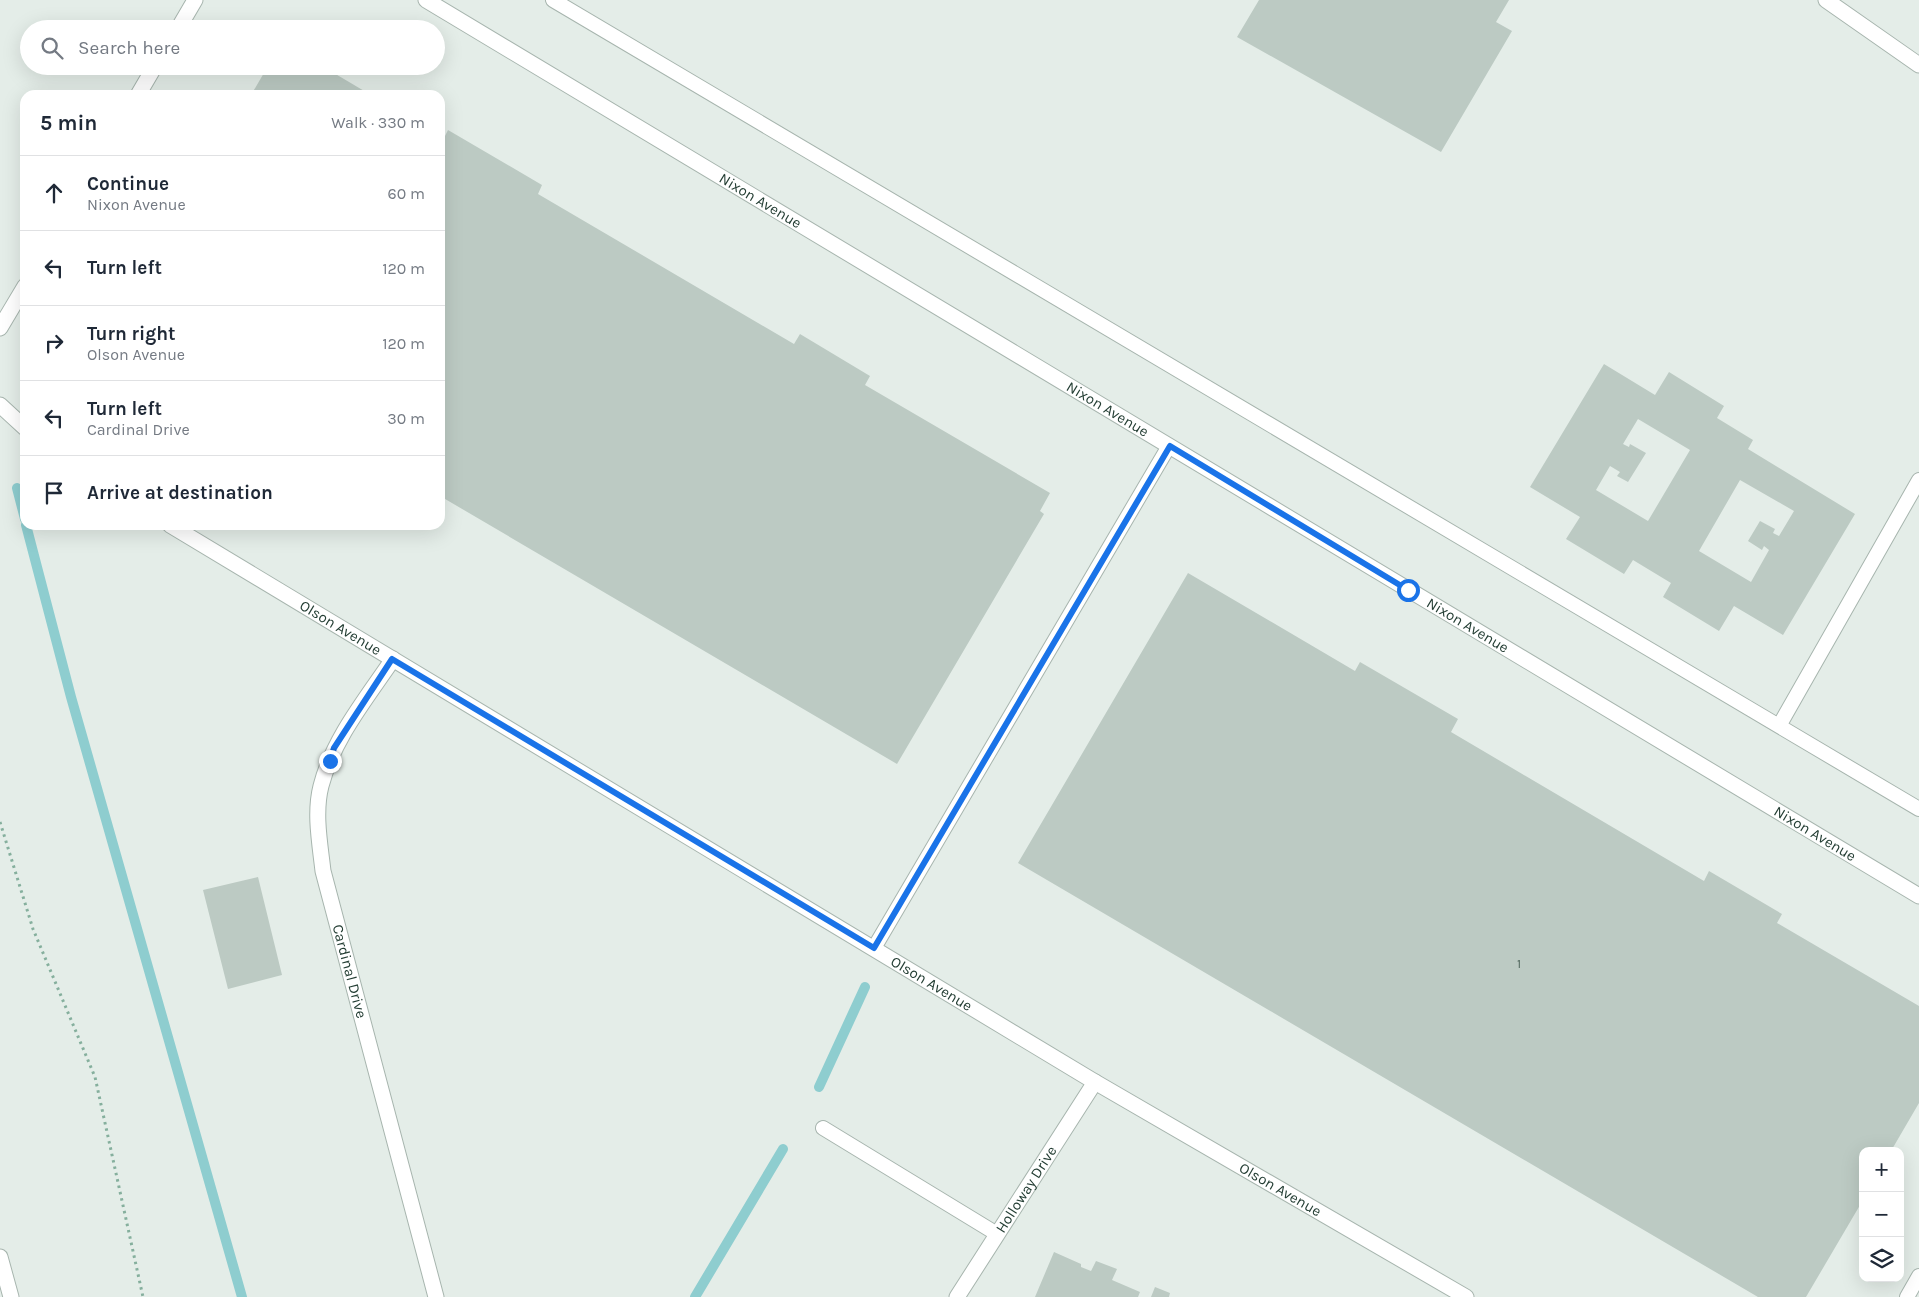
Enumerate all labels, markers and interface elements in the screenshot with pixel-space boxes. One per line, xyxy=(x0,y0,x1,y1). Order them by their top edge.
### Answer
search box xyxy=(20,20,445,75)
icon: search xyxy=(38,34,66,62)
text: Search here xyxy=(78,37,180,59)
text: 5 min xyxy=(40,111,97,135)
text: Walk · 330 m xyxy=(331,113,425,132)
street label: Nixon Avenue xyxy=(716,169,805,232)
text: Continue xyxy=(87,173,169,195)
icon: ahead xyxy=(40,179,68,207)
text: 60 m xyxy=(388,184,425,203)
text: Nixon Avenue xyxy=(87,195,186,214)
icon: left xyxy=(40,254,68,282)
text: Turn left xyxy=(87,257,162,279)
text: 120 m xyxy=(382,259,425,278)
text: Turn right xyxy=(87,323,176,345)
icon: right xyxy=(40,329,68,357)
text: 120 m xyxy=(382,334,425,353)
text: Olson Avenue xyxy=(87,345,185,364)
street label: Nixon Avenue xyxy=(1063,378,1152,441)
text: Turn left xyxy=(87,398,162,420)
icon: left xyxy=(40,404,68,432)
text: 30 m xyxy=(387,409,425,428)
text: Cardinal Drive xyxy=(87,420,190,439)
icon: arrive xyxy=(40,479,68,507)
text: Arrive at destination xyxy=(87,482,273,504)
route start xyxy=(1397,579,1420,602)
street label: Nixon Avenue xyxy=(1423,594,1512,657)
street label: Olson Avenue xyxy=(296,596,385,659)
route end xyxy=(319,750,342,773)
street label: Nixon Avenue xyxy=(1771,802,1859,865)
street label: Cardinal Drive xyxy=(329,922,371,1020)
street label: Olson Avenue xyxy=(888,952,976,1015)
house number: 1 xyxy=(1517,957,1521,971)
street label: Holloway Drive xyxy=(992,1143,1061,1236)
map controls xyxy=(1859,1147,1904,1282)
button: + xyxy=(1859,1147,1904,1192)
street label: Olson Avenue xyxy=(1236,1159,1325,1220)
button: − xyxy=(1859,1192,1904,1237)
button: layers xyxy=(1859,1237,1904,1282)

